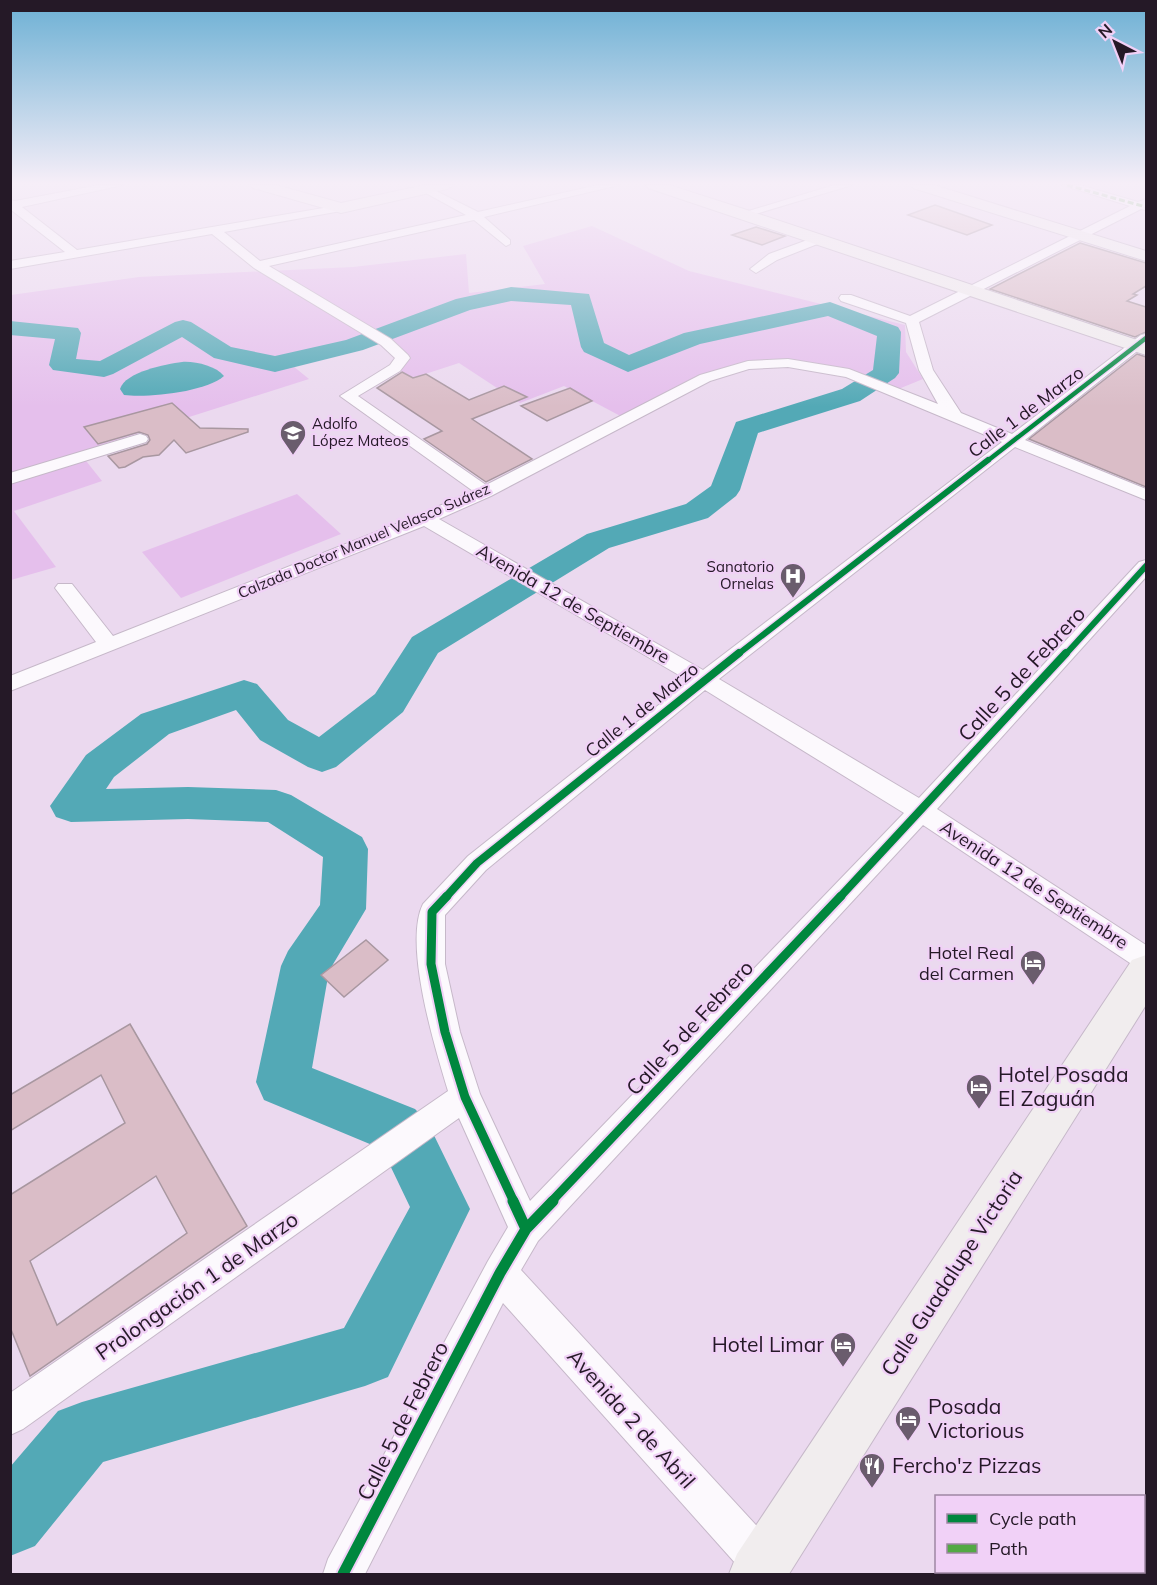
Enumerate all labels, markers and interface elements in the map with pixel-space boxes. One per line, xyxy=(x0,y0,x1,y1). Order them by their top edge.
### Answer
north arrow xyxy=(1085,12,1145,72)
text: N xyxy=(1094,19,1116,42)
street label: Calle 1 de Marzo xyxy=(963,361,1088,463)
place label: Adolfo López Mateos xyxy=(312,414,409,450)
school or university icon: Adolfo López Mateos xyxy=(278,418,308,456)
street label: Calzada Doctor Manuel Velasco Suárez xyxy=(235,479,493,602)
street label: Avenida 12 de Septiembre xyxy=(472,539,674,668)
place label: Sanatorio Ornelas xyxy=(707,557,774,593)
hospital icon: Sanatorio Ornelas xyxy=(778,561,808,599)
street label: Calle 5 de Febrero xyxy=(952,600,1090,746)
street label: Calle 1 de Marzo xyxy=(580,657,703,762)
street label: Avenida 12 de Septiembre xyxy=(936,815,1133,954)
place label: Hotel Real del Carmen xyxy=(919,941,1014,985)
hotel icon: Hotel Real del Carmen xyxy=(1018,948,1048,986)
street label: Calle 5 de Febrero xyxy=(620,954,758,1100)
place label: Hotel Posada El Zaguán xyxy=(998,1061,1129,1111)
hotel icon: Hotel Posada El Zaguán xyxy=(964,1072,994,1110)
street label: Calle Guadalupe Victoria xyxy=(875,1165,1027,1380)
street label: Prolongación 1 de Marzo xyxy=(90,1205,303,1365)
hotel icon: Hotel Limar xyxy=(828,1330,858,1368)
place label: Hotel Limar xyxy=(712,1331,824,1357)
street label: Calle 5 de Febrero xyxy=(351,1337,453,1504)
street label: Avenida 2 de Abril xyxy=(562,1343,701,1493)
place label: Posada Victorious xyxy=(928,1393,1024,1443)
hotel icon: Posada Victorious xyxy=(893,1404,923,1442)
restaurant icon: Fercho'z Pizzas xyxy=(857,1451,887,1489)
place label: Fercho'z Pizzas xyxy=(892,1452,1041,1478)
legend xyxy=(935,1495,1145,1573)
text: Cycle path xyxy=(989,1507,1076,1530)
text: Path xyxy=(989,1537,1028,1560)

